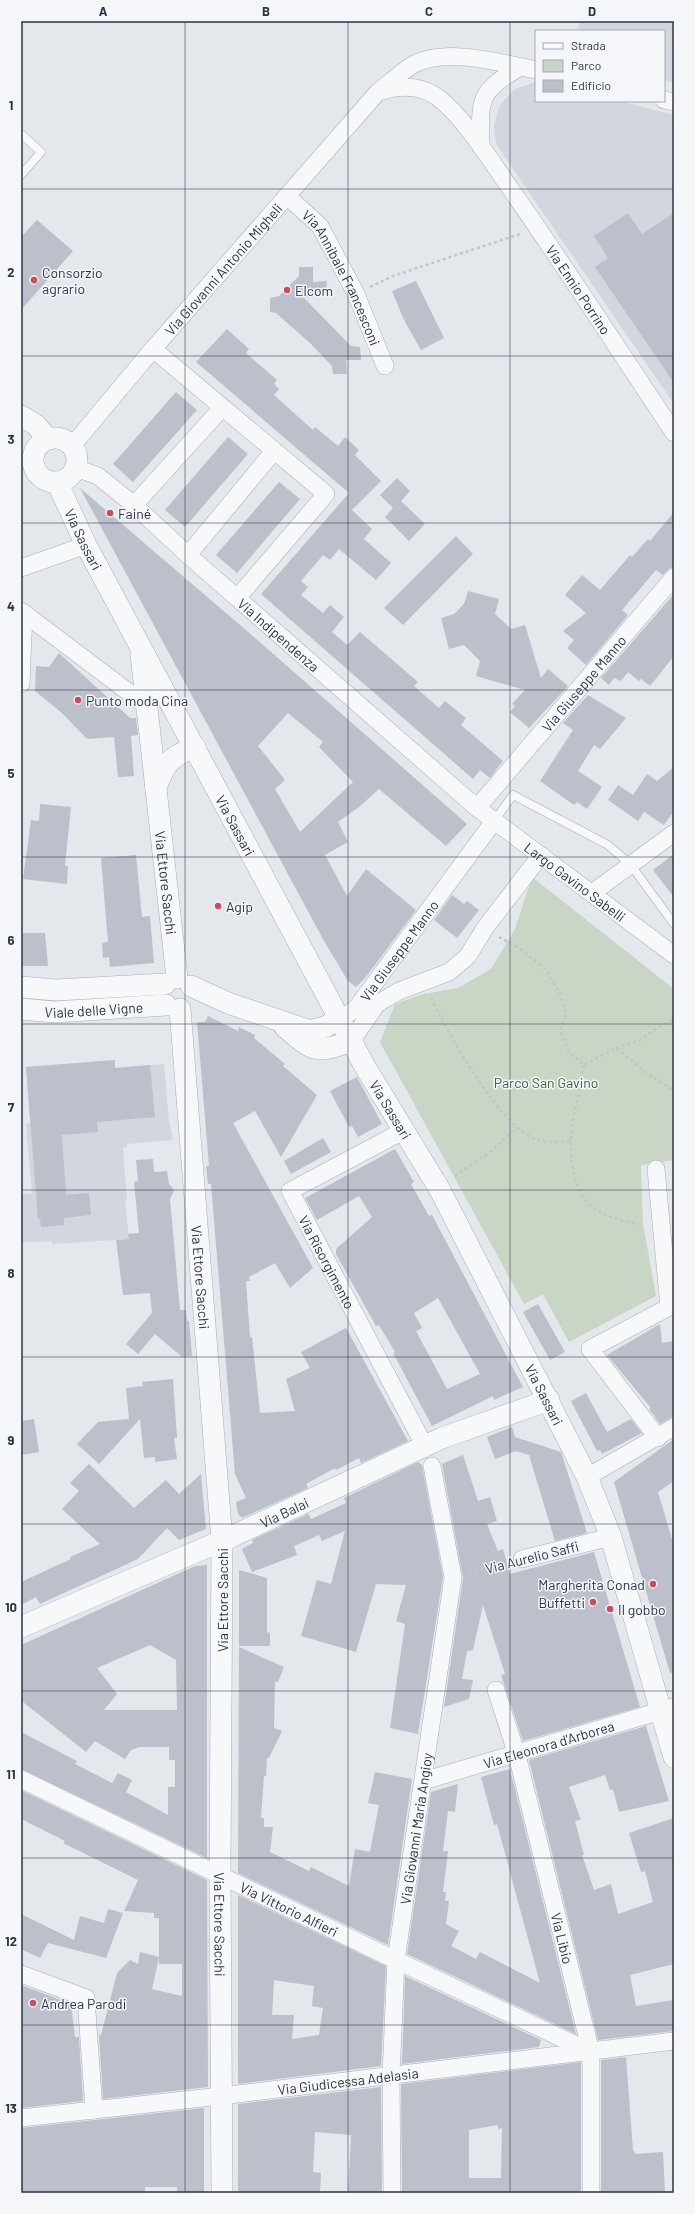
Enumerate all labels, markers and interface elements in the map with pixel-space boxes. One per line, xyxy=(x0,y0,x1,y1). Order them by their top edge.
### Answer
text: A xyxy=(99,3,108,19)
text: B xyxy=(262,3,270,19)
text: C xyxy=(425,3,433,19)
text: D xyxy=(588,3,596,19)
legend xyxy=(535,30,665,102)
text: Strada xyxy=(571,38,606,52)
text: Parco xyxy=(571,58,601,72)
text: Edificio xyxy=(571,78,611,92)
text: 1 xyxy=(9,97,13,113)
street label: Via Giovanni Antonio Migheli xyxy=(161,200,285,338)
street label: Via Annibale Francesconi xyxy=(299,206,384,348)
street label: Via Ennio Porrino xyxy=(543,241,615,337)
text: 2 xyxy=(7,264,15,280)
place label: Consorzio agrario xyxy=(42,264,103,297)
marker: Consorzio agrario xyxy=(29,275,39,285)
place label: Elcom xyxy=(295,282,333,299)
marker: Elcom xyxy=(282,285,292,295)
text: 3 xyxy=(7,431,15,447)
place label: Fainé xyxy=(118,505,151,522)
street label: Via Sassari xyxy=(62,506,106,573)
marker: Fainé xyxy=(105,508,115,518)
street label: Via Indipendenza xyxy=(235,594,323,675)
text: 4 xyxy=(7,598,15,614)
street label: Via Giuseppe Manno xyxy=(538,632,629,735)
place label: Punto moda Cina xyxy=(86,692,188,709)
marker: Punto moda Cina xyxy=(73,695,83,705)
text: 5 xyxy=(7,765,15,781)
street label: Via Sassari xyxy=(213,792,259,858)
street label: Via Ettore Sacchi xyxy=(152,830,181,935)
street label: Largo Gavino Sabelli xyxy=(521,838,629,925)
street label: Via Giuseppe Manno xyxy=(356,897,442,1004)
place label: Agip xyxy=(226,898,253,915)
marker: Agip xyxy=(213,901,223,911)
text: 6 xyxy=(8,932,15,948)
street label: Viale delle Vigne xyxy=(44,998,144,1021)
park label: Parco San Gavino xyxy=(494,1074,598,1091)
street label: Via Sassari xyxy=(367,1077,415,1142)
text: 7 xyxy=(8,1099,15,1115)
street label: Via Risorgimento xyxy=(296,1212,359,1311)
street label: Via Ettore Sacchi xyxy=(189,1225,214,1330)
text: 8 xyxy=(7,1265,15,1281)
street label: Via Sassari xyxy=(522,1361,567,1428)
text: 9 xyxy=(8,1432,15,1448)
street label: Via Balai xyxy=(257,1493,311,1531)
street label: Via Aurelio Saffi xyxy=(483,1537,581,1577)
street label: Via Ettore Sacchi xyxy=(214,1548,231,1652)
place label: Margherita Conad xyxy=(538,1576,645,1593)
marker: Margherita Conad xyxy=(648,1579,658,1589)
place label: Buffetti xyxy=(538,1594,585,1611)
marker: Buffetti xyxy=(588,1597,598,1607)
text: 10 xyxy=(5,1599,17,1615)
place label: Il gobbo xyxy=(618,1601,666,1618)
marker: Il gobbo xyxy=(605,1604,615,1614)
street label: Via Eleonora d'Arborea xyxy=(481,1717,616,1771)
street label: Via Giovanni Maria Angioy xyxy=(396,1751,435,1906)
text: 11 xyxy=(6,1766,16,1782)
street label: Via Ettore Sacchi xyxy=(211,1872,229,1976)
street label: Via Vittorio Alfieri xyxy=(237,1878,341,1940)
street label: Via Libio xyxy=(548,1911,577,1965)
text: 12 xyxy=(5,1933,17,1949)
place label: Andrea Parodi xyxy=(41,1995,126,2012)
marker: Andrea Parodi xyxy=(28,1998,38,2008)
street label: Via Giudicessa Adelasia xyxy=(276,2064,419,2098)
text: 13 xyxy=(5,2100,17,2116)

